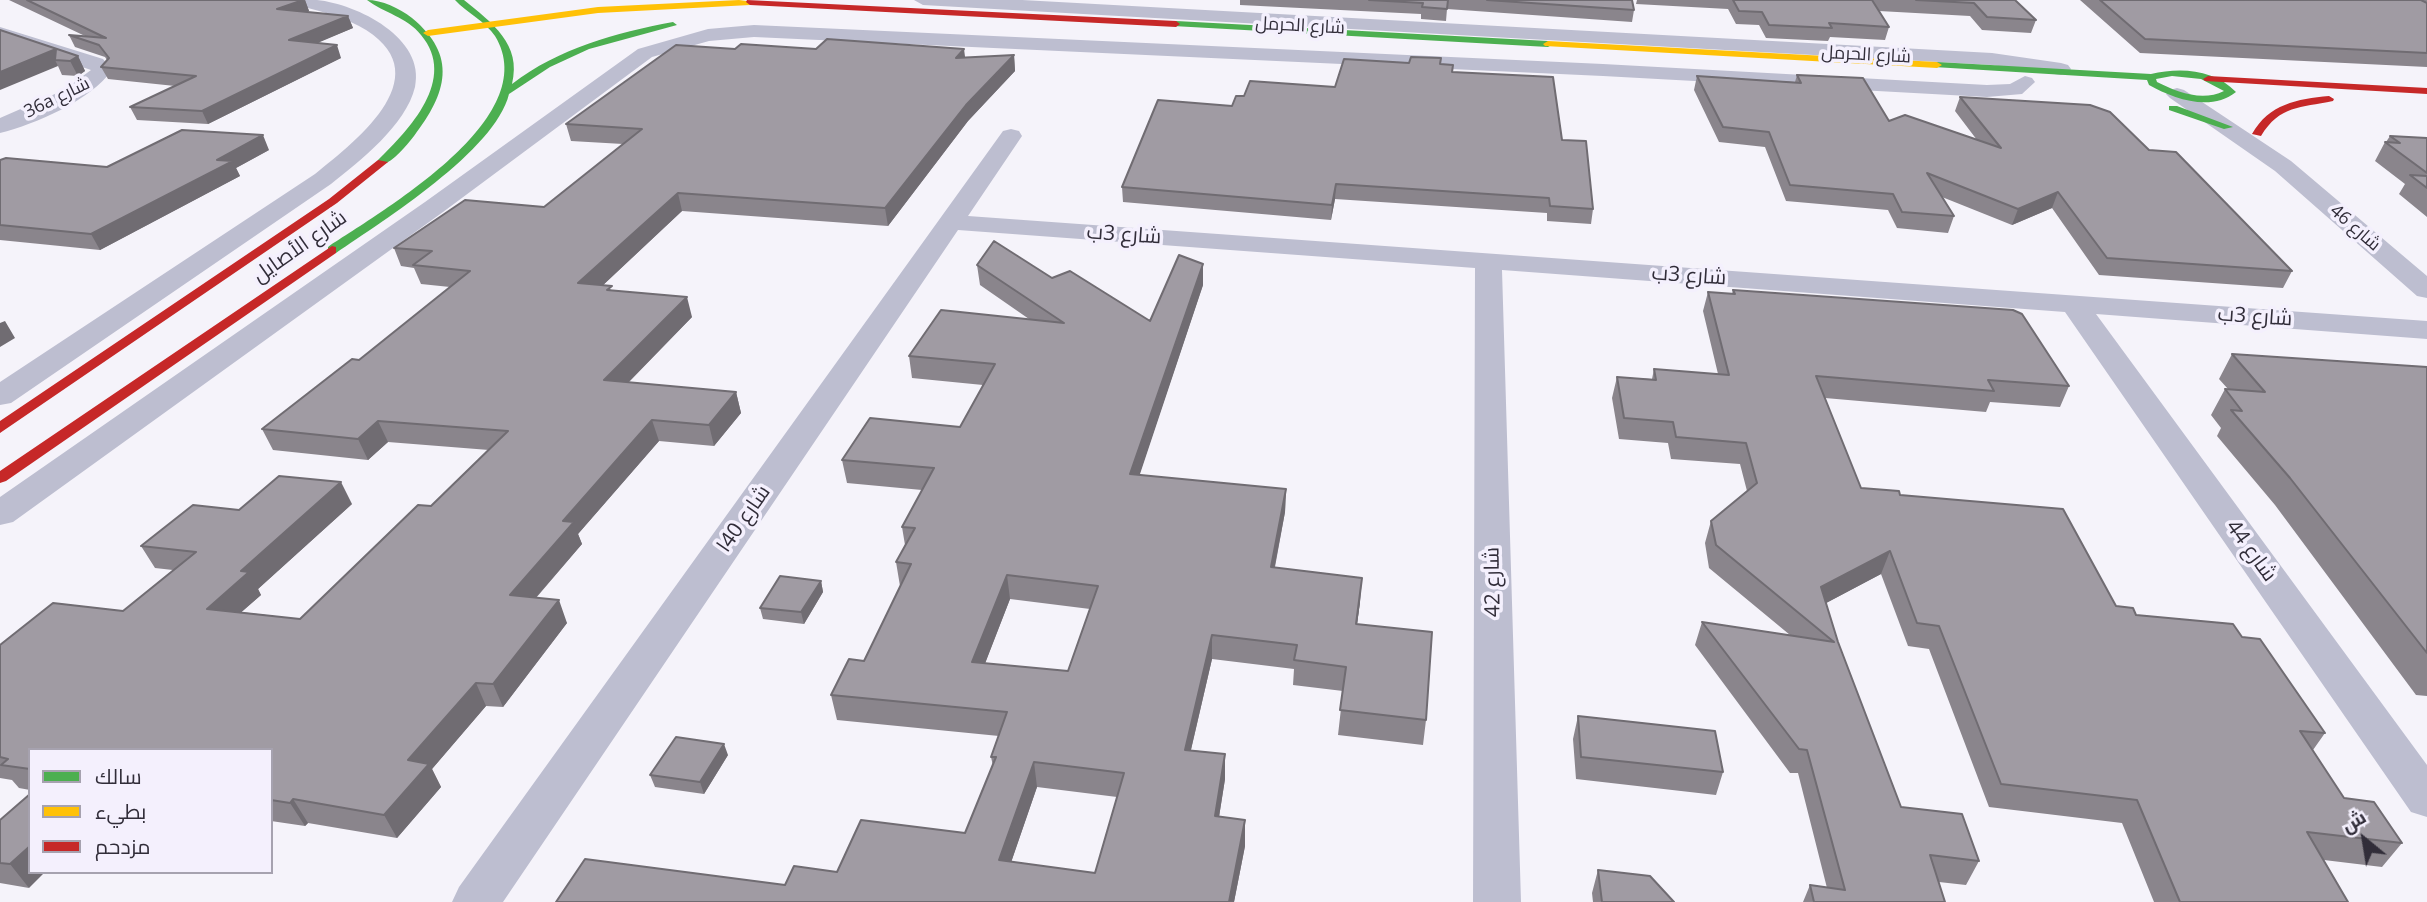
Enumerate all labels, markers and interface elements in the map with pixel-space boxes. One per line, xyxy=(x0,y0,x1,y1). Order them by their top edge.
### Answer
street label: شارع الحرمل xyxy=(1255,13,1345,39)
street label: شارع الحرمل xyxy=(1821,42,1911,68)
street label: 36a شارع xyxy=(21,73,93,123)
street label: شارع 46 xyxy=(2325,200,2385,256)
street label: شارع الأصايل xyxy=(248,205,352,289)
street label: شارع 3ب xyxy=(1086,220,1162,250)
street label: شارع 3ب xyxy=(1651,261,1727,291)
street label: شارع 3ب xyxy=(2217,302,2293,332)
street label: شارع 40ا xyxy=(712,481,776,557)
street label: شارع 44 xyxy=(2220,515,2282,587)
street label: شارع 42 xyxy=(1480,547,1506,617)
legend xyxy=(28,748,273,874)
text: سالك xyxy=(95,762,142,790)
text: بطيء xyxy=(95,797,146,825)
text: ش xyxy=(2336,803,2371,838)
north arrow xyxy=(2329,804,2399,874)
text: مزدحم xyxy=(95,832,150,860)

